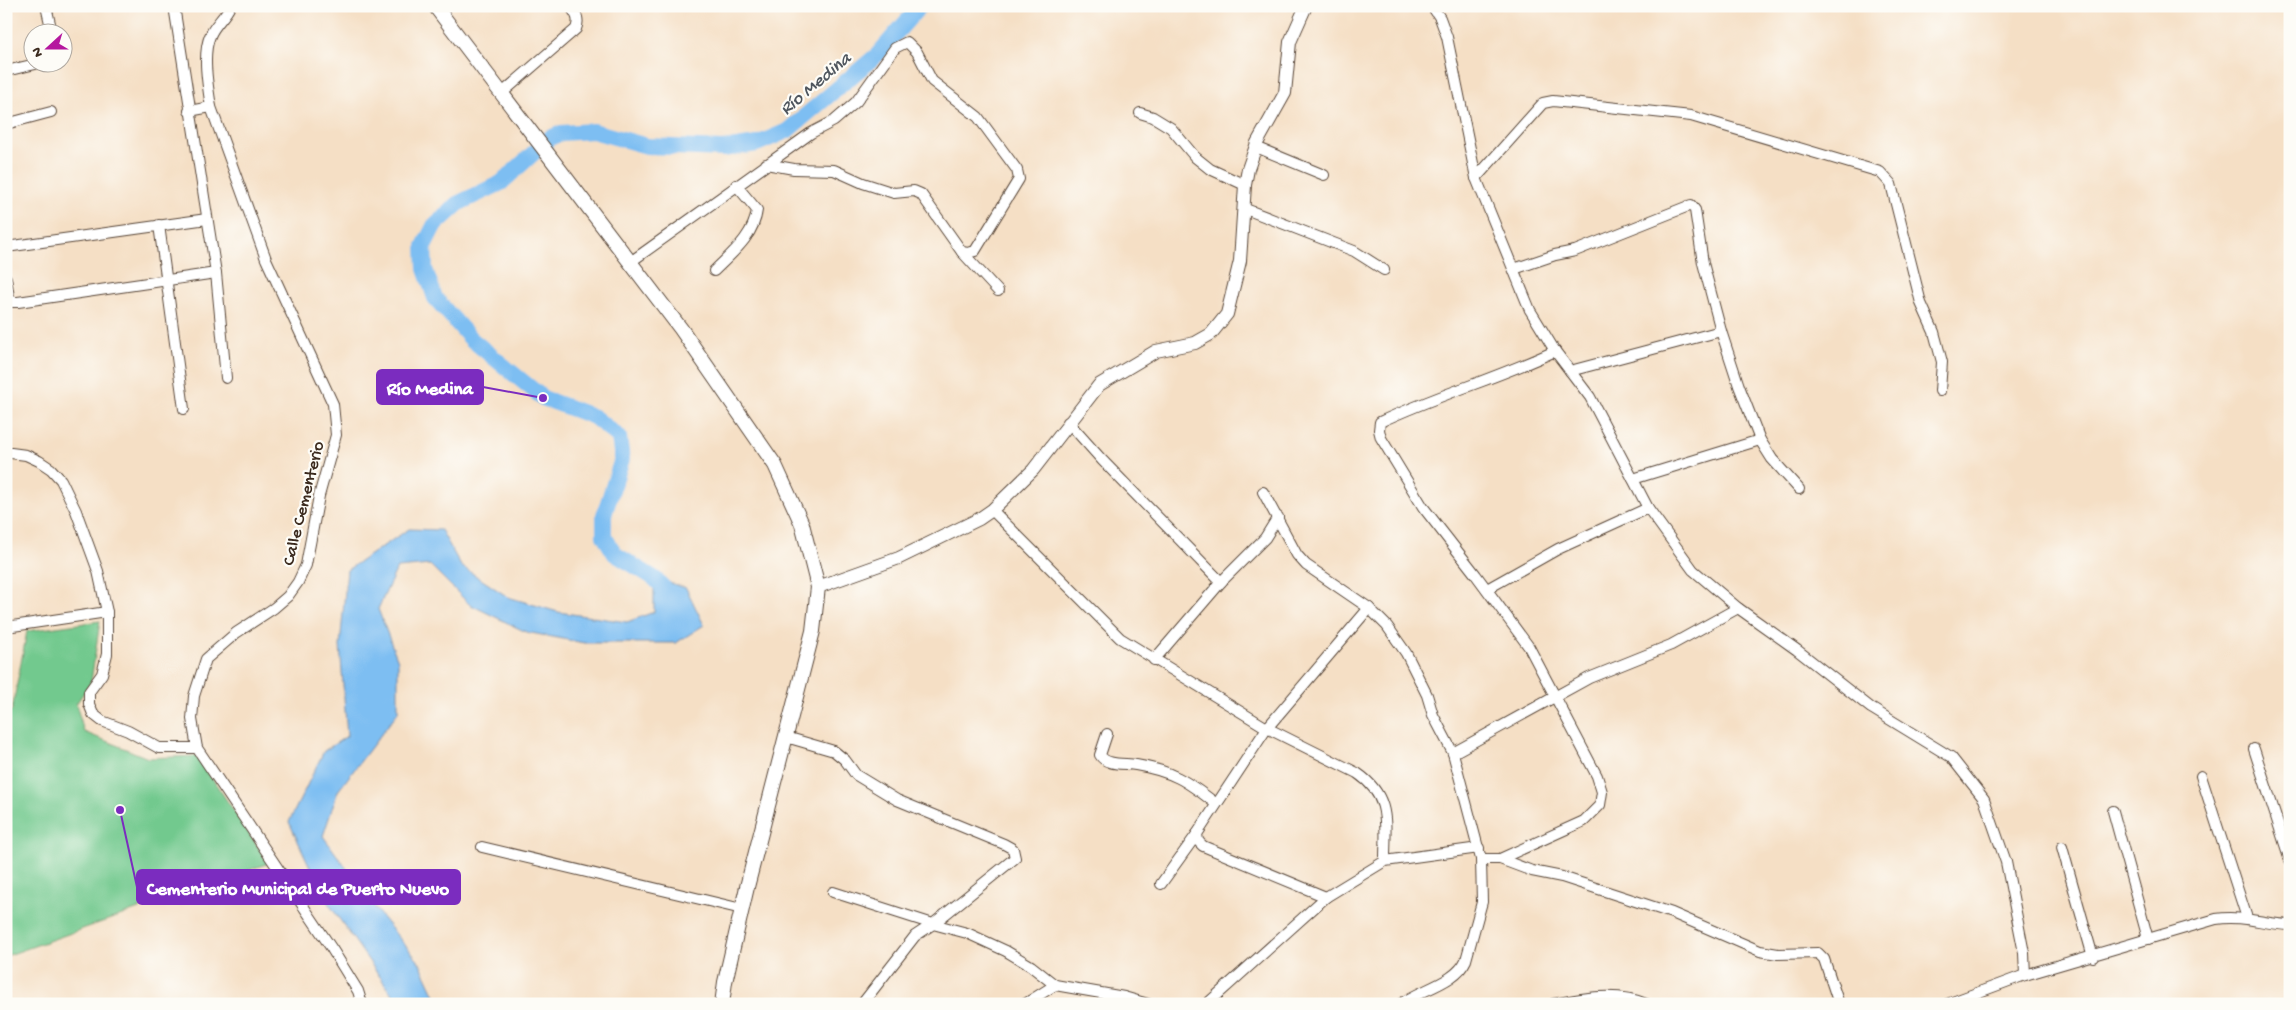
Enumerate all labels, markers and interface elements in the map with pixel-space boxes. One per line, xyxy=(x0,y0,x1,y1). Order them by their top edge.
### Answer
north arrow xyxy=(22,22,72,72)
text: N xyxy=(29,44,48,59)
water label: Río Medina xyxy=(776,47,858,121)
callout: Río Medina xyxy=(377,370,483,404)
text: Río Medina xyxy=(386,379,475,402)
street label: Calle Cementerio xyxy=(279,439,330,568)
callout: Cementerio Municipal de Puerto Nuevo xyxy=(137,870,460,904)
text: Cementerio Municipal de Puerto Nuevo xyxy=(146,879,449,902)

